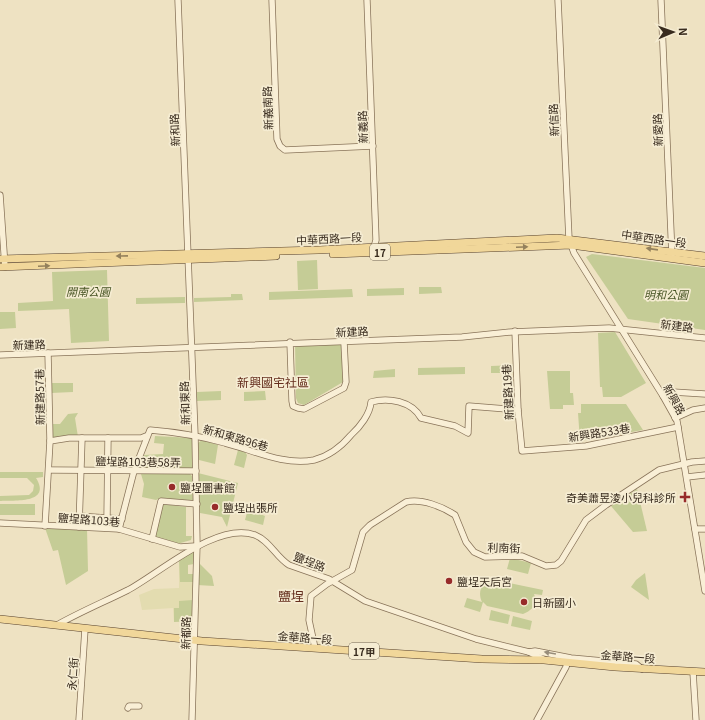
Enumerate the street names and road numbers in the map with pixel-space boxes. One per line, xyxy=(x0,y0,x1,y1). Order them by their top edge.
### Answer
street label: 新義南路 xyxy=(258,86,276,130)
street label: 新信路 xyxy=(544,103,562,137)
street label: 新義路 xyxy=(353,110,371,144)
street label: 新和路 xyxy=(165,113,183,147)
street label: 新愛路 xyxy=(648,113,666,147)
street label: 中華西路一段 xyxy=(620,225,688,251)
street label: 中華西路一段 xyxy=(296,228,362,248)
road number: 17 xyxy=(370,244,390,260)
street label: 新建路 xyxy=(660,315,694,335)
street label: 新建路 xyxy=(335,322,369,340)
street label: 新建路 xyxy=(12,335,46,353)
street label: 新建路19巷 xyxy=(498,364,516,420)
street label: 新建路57巷 xyxy=(31,369,47,425)
street label: 新和東路 xyxy=(175,381,193,425)
street label: 新興路 xyxy=(660,381,690,417)
street label: 新興路533巷 xyxy=(567,419,631,445)
street label: 新和東路96巷 xyxy=(201,420,271,454)
street label: 鹽埕路103巷58弄 xyxy=(95,452,181,470)
street label: 鹽埕路103巷 xyxy=(57,509,121,529)
street label: 利南街 xyxy=(487,538,521,556)
street label: 鹽埕路 xyxy=(292,548,328,574)
street label: 新都路 xyxy=(177,616,193,650)
street label: 金華路一段 xyxy=(277,627,333,647)
road number: 17甲 xyxy=(349,643,379,659)
street label: 金華路一段 xyxy=(600,646,656,666)
street label: 永仁街 xyxy=(63,657,81,691)

